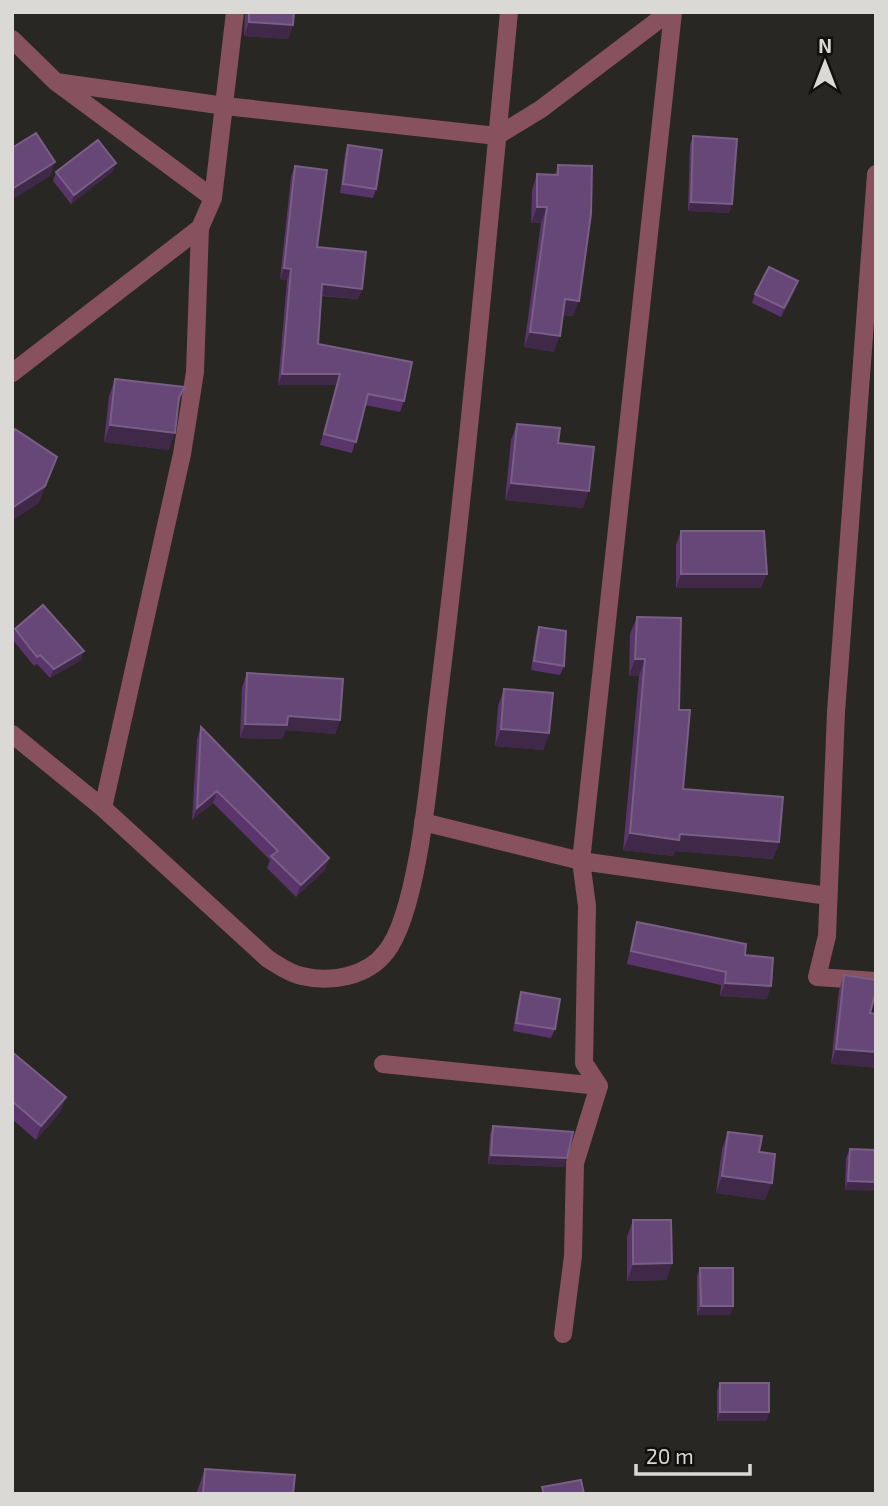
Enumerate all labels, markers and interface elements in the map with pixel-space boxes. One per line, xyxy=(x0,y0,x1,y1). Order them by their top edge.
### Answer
north arrow xyxy=(790,28,860,98)
text: N xyxy=(818,34,832,57)
scale bar xyxy=(636,1432,750,1476)
text: 20 m xyxy=(646,1443,694,1468)

